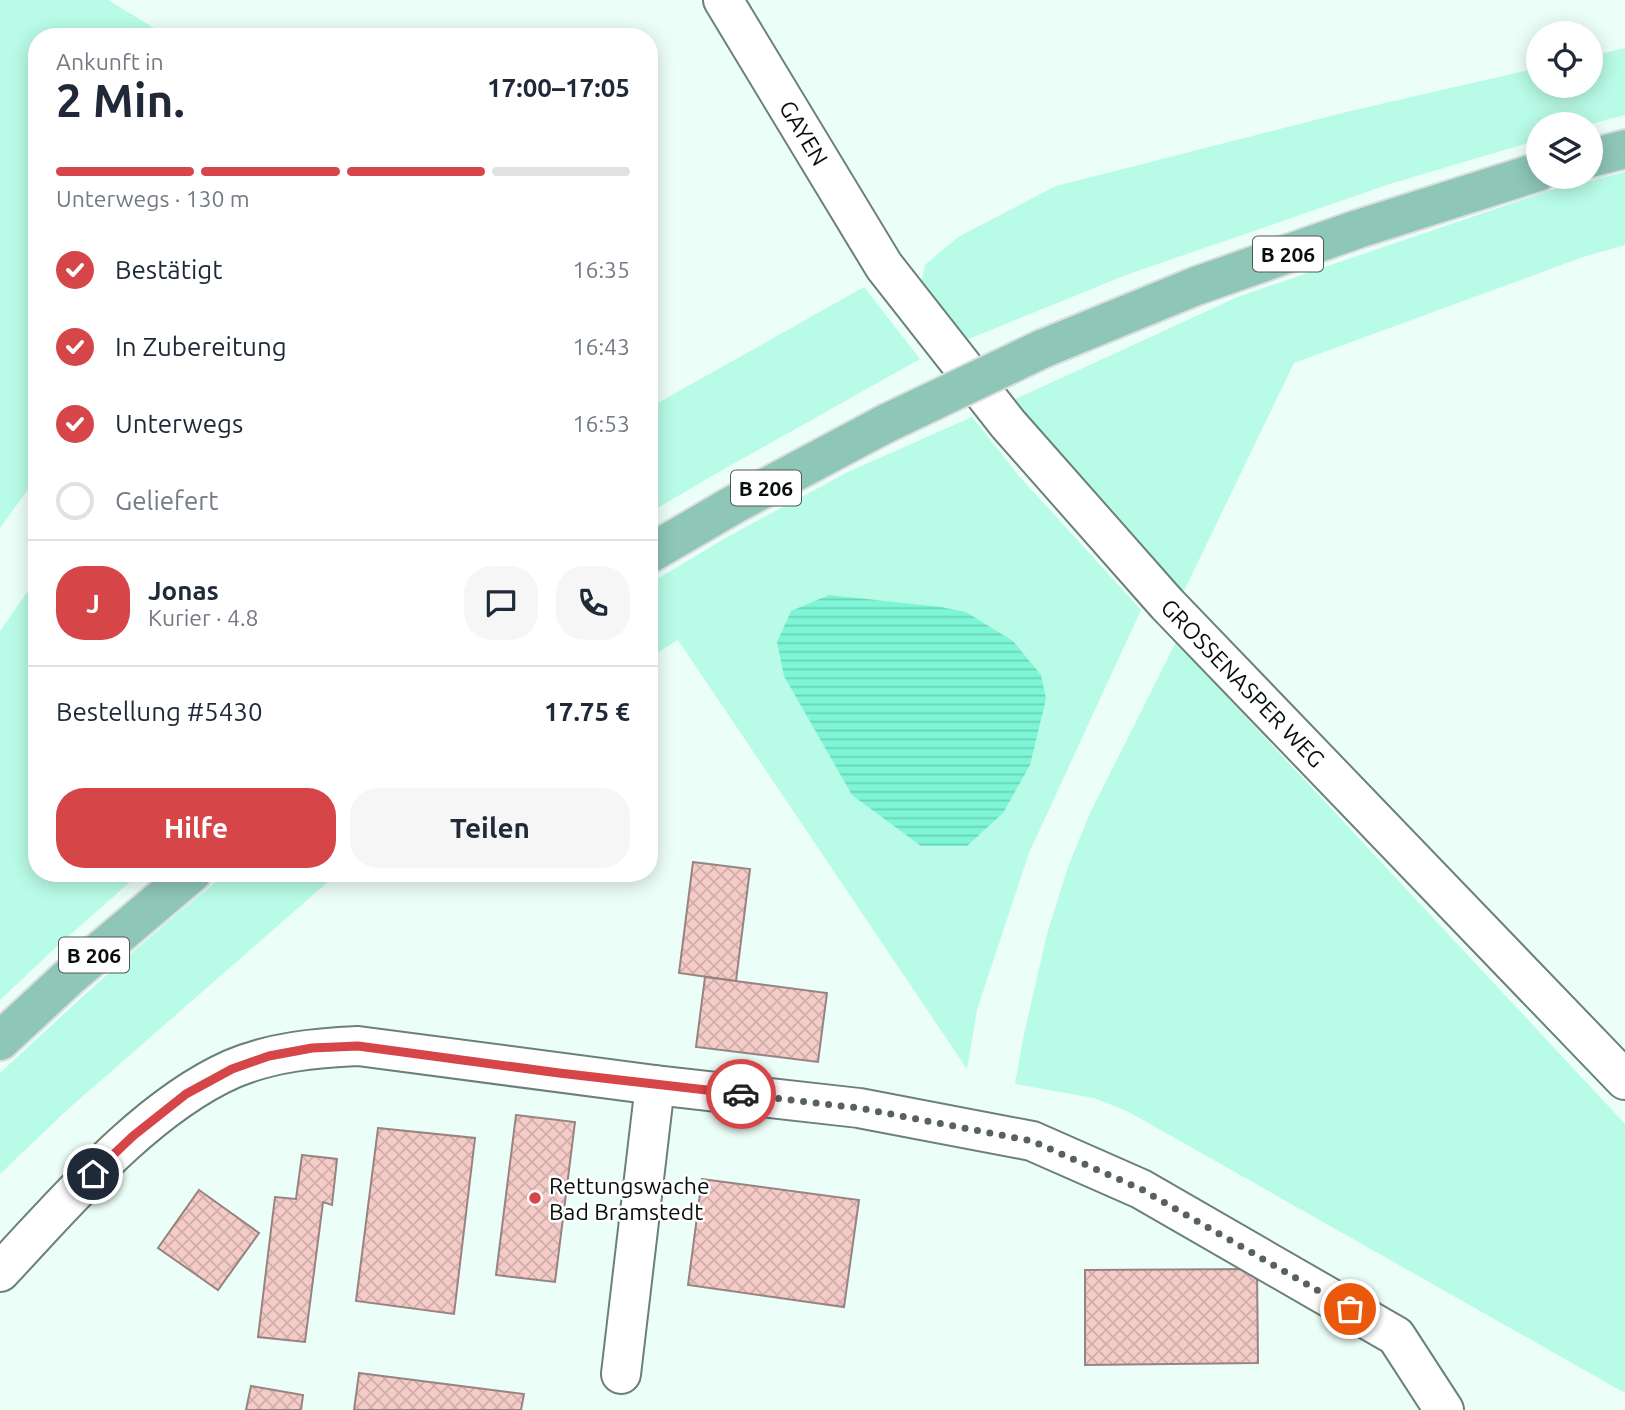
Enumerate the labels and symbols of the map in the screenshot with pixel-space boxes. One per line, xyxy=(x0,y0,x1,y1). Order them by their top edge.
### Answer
street label: GAYEN xyxy=(775,96,833,170)
road number: B 206 xyxy=(1253,236,1323,272)
road number: B 206 xyxy=(731,470,801,505)
street label: GROSSENASPER WEG xyxy=(1156,594,1330,772)
road number: B 206 xyxy=(59,937,129,972)
courier xyxy=(706,1059,776,1129)
pin xyxy=(63,1144,123,1204)
place label: Rettungswache Bad Bramstedt xyxy=(549,1173,710,1224)
marker: Rettungswache Bad Bramstedt xyxy=(527,1190,543,1206)
pin xyxy=(1320,1279,1380,1339)

